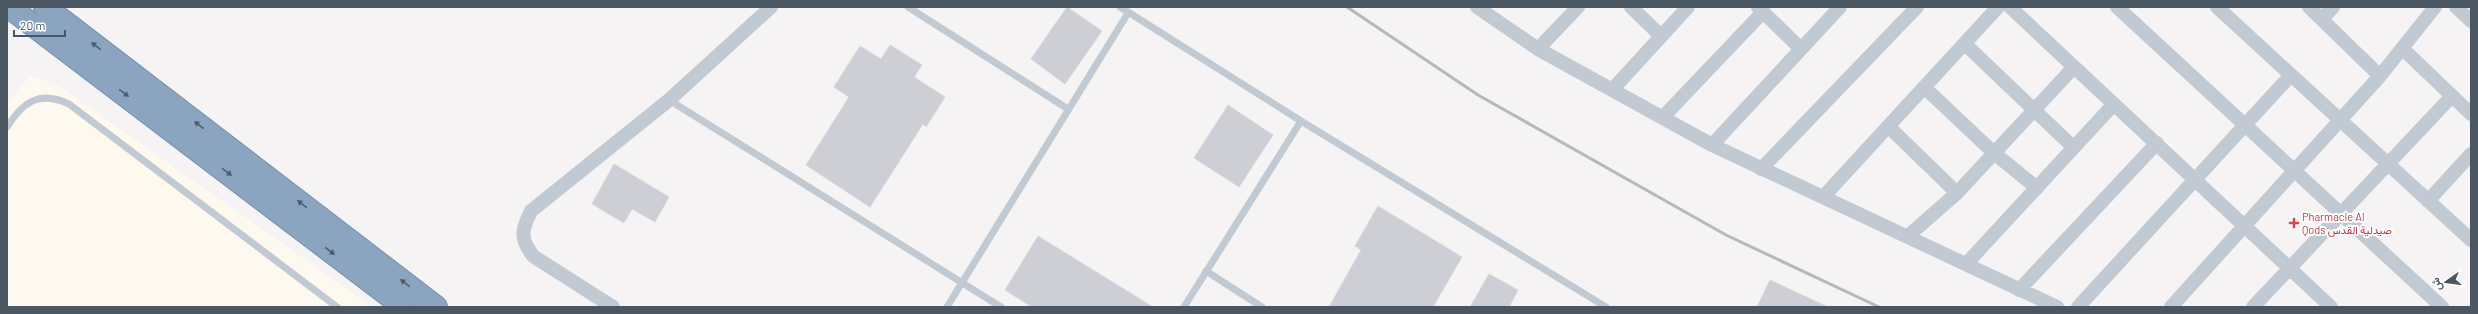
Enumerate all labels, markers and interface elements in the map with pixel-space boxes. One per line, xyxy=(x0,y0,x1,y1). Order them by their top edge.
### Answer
scale bar xyxy=(14,12,65,38)
text: 20 m xyxy=(20,18,46,32)
one-way arrow xyxy=(90,42,101,50)
one-way arrow xyxy=(118,89,129,98)
one-way arrow xyxy=(193,121,204,129)
one-way arrow xyxy=(222,168,233,176)
one-way arrow xyxy=(297,200,307,208)
place label: Pharmacie Al Qods صيدلية القدس xyxy=(2302,210,2392,237)
marker: Pharmacie Al Qods صيدلية القدس xyxy=(2289,218,2299,228)
one-way arrow xyxy=(325,247,336,255)
north arrow xyxy=(2426,262,2466,302)
text: ش xyxy=(2428,276,2445,293)
one-way arrow xyxy=(400,279,411,288)

